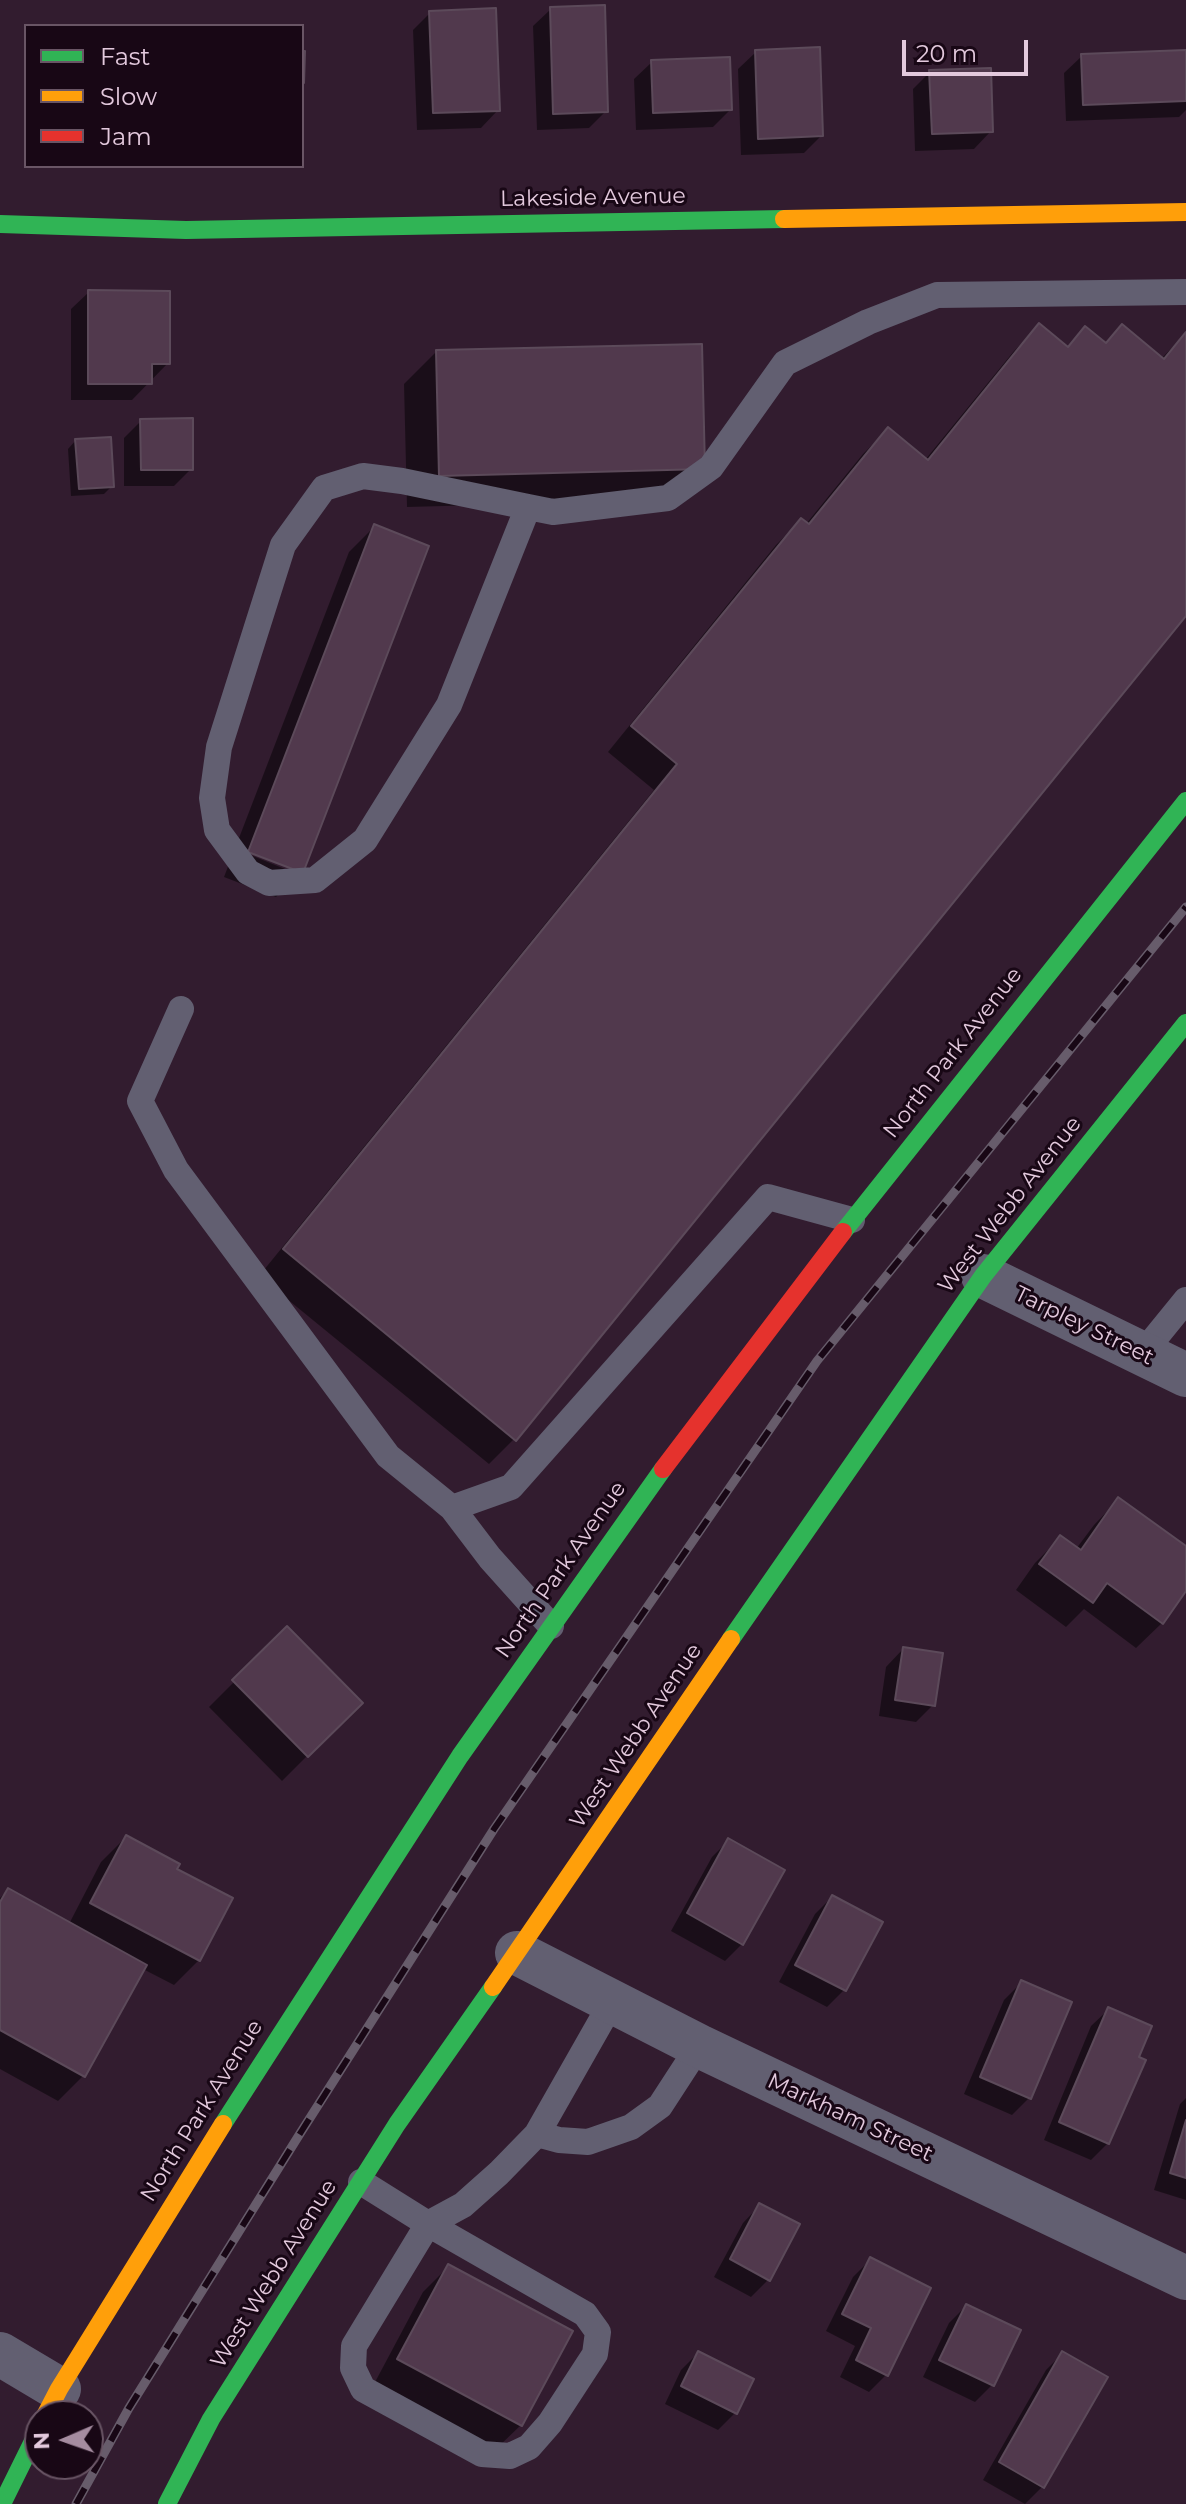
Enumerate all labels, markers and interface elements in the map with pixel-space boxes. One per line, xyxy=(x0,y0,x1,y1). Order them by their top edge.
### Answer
legend xyxy=(24,24,304,168)
scale bar xyxy=(906,24,1032,74)
text: 20 m xyxy=(916,39,977,68)
text: Fast xyxy=(100,42,150,71)
text: Slow xyxy=(100,82,157,111)
text: Jam xyxy=(100,122,152,151)
street label: Lakeside Avenue xyxy=(500,183,686,213)
street label: North Park Avenue xyxy=(878,962,1028,1144)
street label: West Webb Avenue xyxy=(933,1111,1087,1299)
street label: Tarpley Street xyxy=(1010,1281,1158,1371)
street label: North Park Avenue xyxy=(490,1477,632,1663)
street label: West Webb Avenue xyxy=(564,1639,708,1833)
street label: North Park Avenue xyxy=(135,2015,269,2207)
street label: Markham Street xyxy=(763,2068,937,2168)
street label: West Webb Avenue xyxy=(205,2175,343,2373)
north arrow xyxy=(24,2400,104,2480)
text: N xyxy=(28,2431,55,2450)

